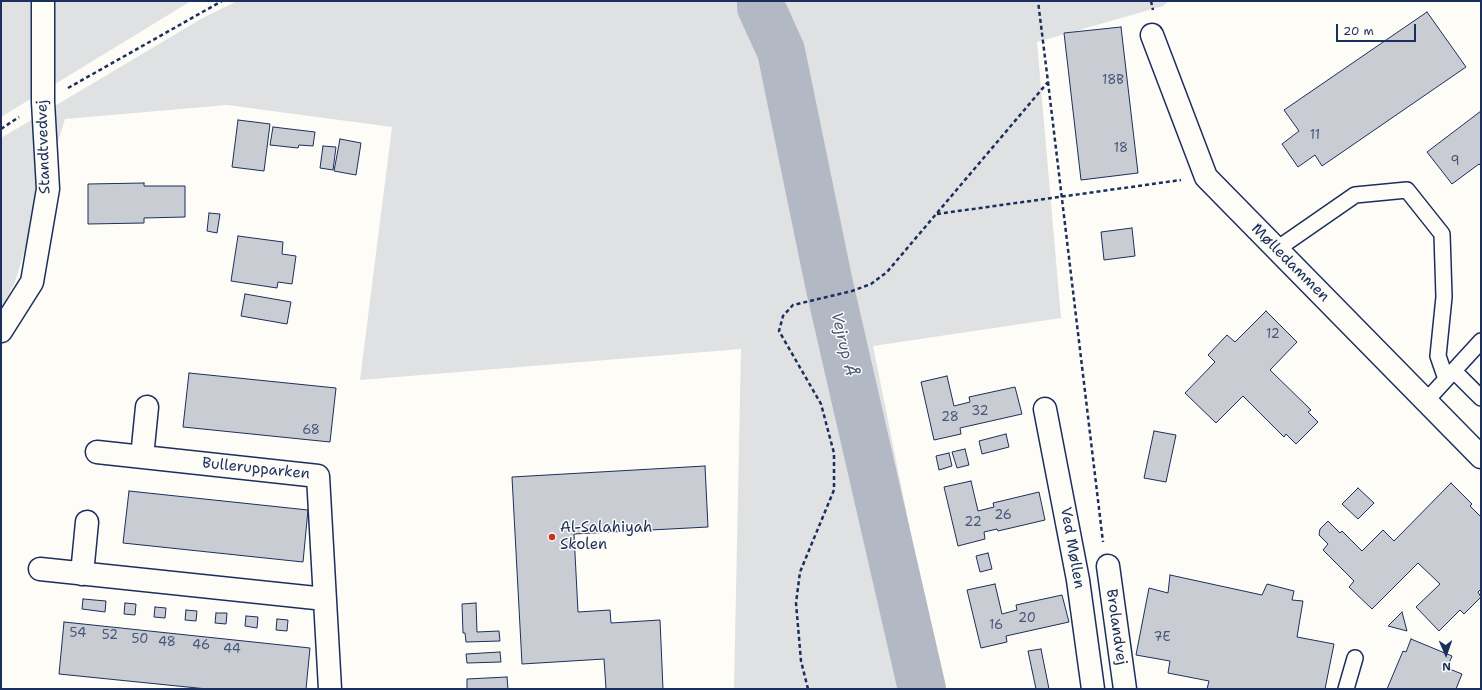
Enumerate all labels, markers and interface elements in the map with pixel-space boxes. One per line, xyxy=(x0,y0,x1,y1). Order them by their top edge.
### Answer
scale bar xyxy=(1338,16,1418,42)
text: 20 m xyxy=(1343,23,1374,39)
house number: 18B xyxy=(1102,73,1124,89)
street label: Standtvedvej xyxy=(33,100,55,194)
house number: 11 xyxy=(1310,128,1320,144)
house number: 18 xyxy=(1114,141,1128,157)
house number: 9 xyxy=(1450,154,1460,170)
street label: Mølledammen xyxy=(1247,220,1333,306)
water label: Vejrup Å xyxy=(826,310,860,378)
house number: 12 xyxy=(1266,327,1280,343)
house number: 32 xyxy=(971,404,989,420)
house number: 28 xyxy=(941,410,959,426)
house number: 68 xyxy=(302,423,320,439)
street label: Bullerupparken xyxy=(201,454,311,484)
street label: Ved Møllen xyxy=(1056,506,1088,590)
house number: 26 xyxy=(994,508,1012,524)
house number: 22 xyxy=(964,515,982,531)
place label: Al-Salahiyah Skolen xyxy=(560,519,652,554)
marker: Al-Salahiyah Skolen xyxy=(547,532,557,542)
street label: Brolandvej xyxy=(1102,588,1130,666)
house number: 20 xyxy=(1018,611,1036,627)
house number: 16 xyxy=(989,618,1003,634)
house number: 54 xyxy=(70,626,86,642)
house number: 52 xyxy=(102,628,118,644)
house number: 7E xyxy=(1153,630,1171,646)
house number: 50 xyxy=(132,632,148,648)
north arrow xyxy=(1426,634,1466,674)
house number: 48 xyxy=(158,635,176,651)
house number: 46 xyxy=(192,638,210,654)
house number: 44 xyxy=(223,642,241,658)
text: N xyxy=(1442,659,1451,674)

